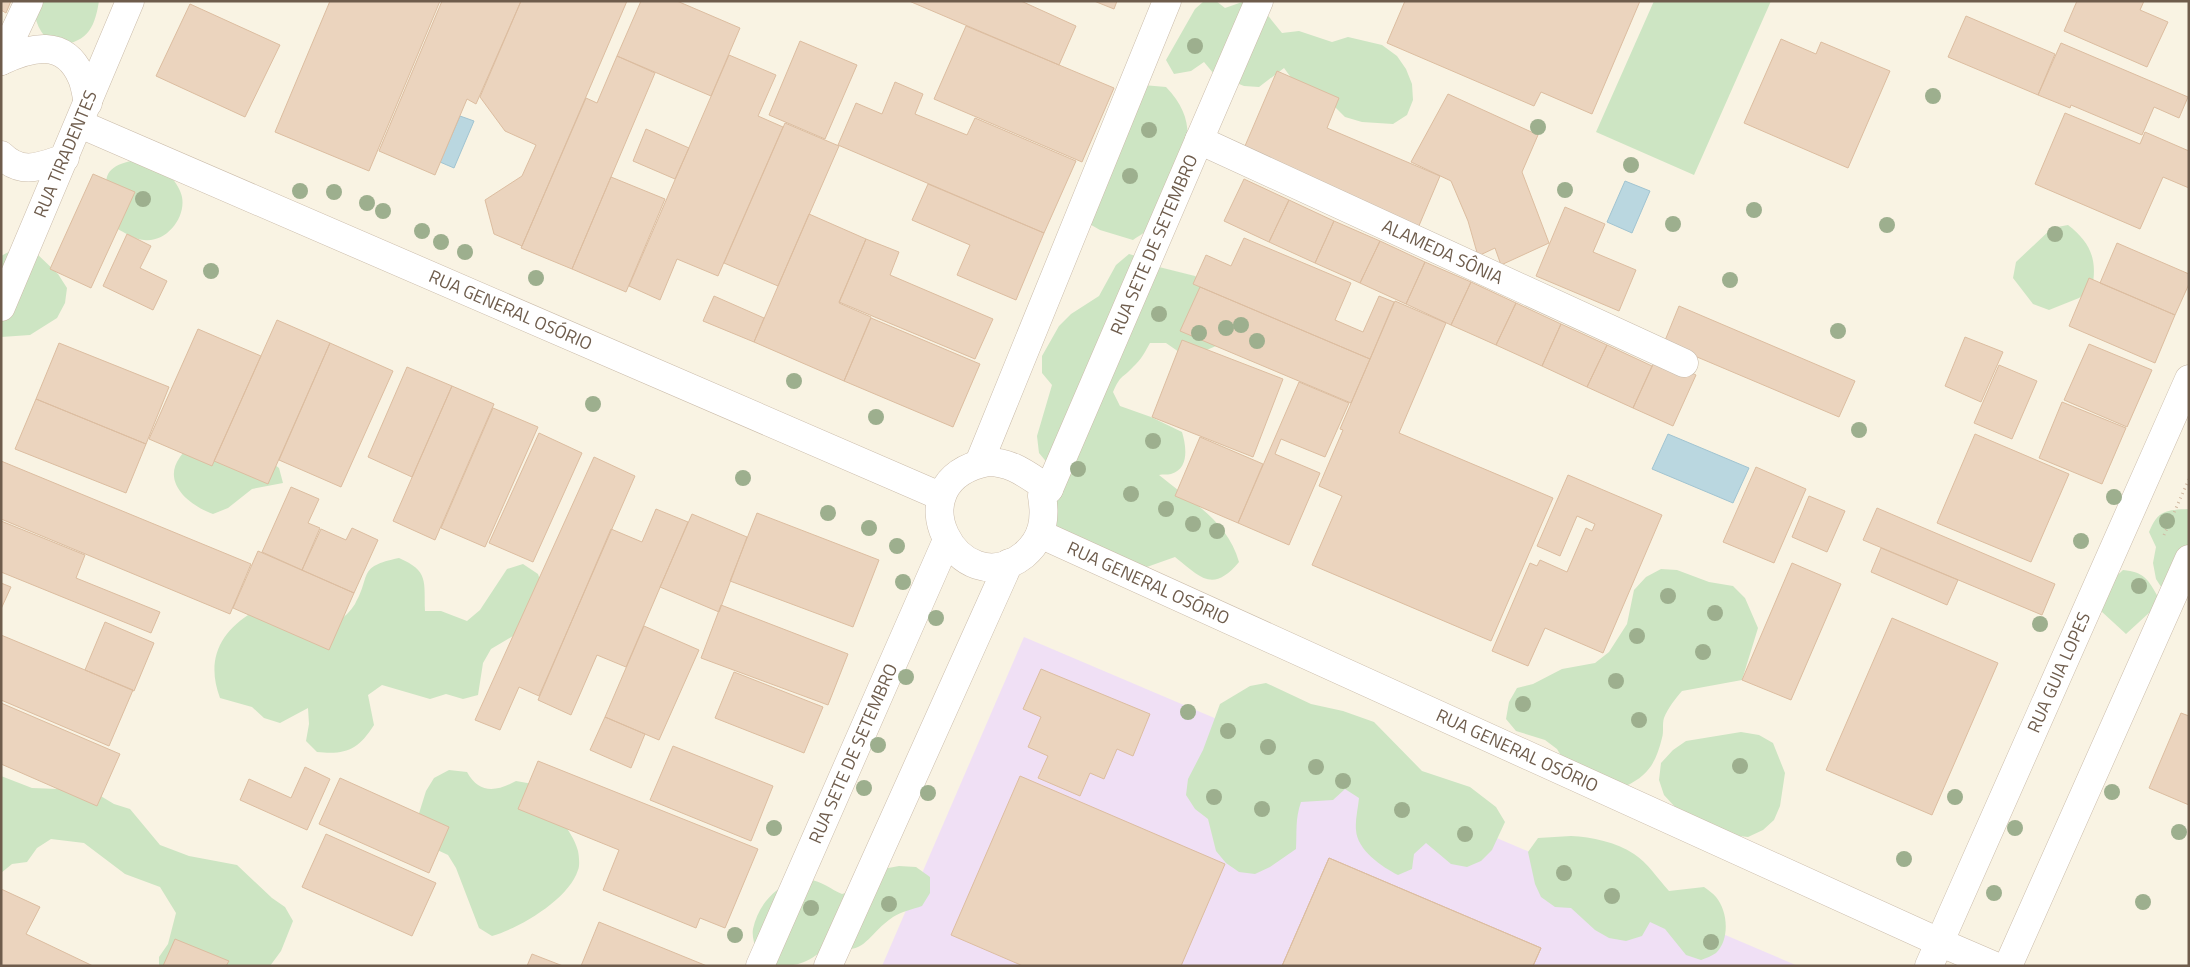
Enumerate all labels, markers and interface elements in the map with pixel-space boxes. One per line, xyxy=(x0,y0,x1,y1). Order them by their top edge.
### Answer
street label: RUA TIRADENTES xyxy=(26,86,104,222)
street label: RUA SETE DE SETEMBRO xyxy=(1103,150,1204,339)
street label: ALAMEDA SÔNIA xyxy=(1378,212,1508,291)
street label: RUA GENERAL OSÓRIO xyxy=(425,262,597,357)
street label: RUA GENERAL OSÓRIO xyxy=(1063,534,1234,631)
street label: RUA GUIA LOPES xyxy=(2020,608,2097,737)
street label: RUA SETE DE SETEMBRO xyxy=(801,659,904,848)
street label: RUA GENERAL OSÓRIO xyxy=(1432,701,1603,799)

